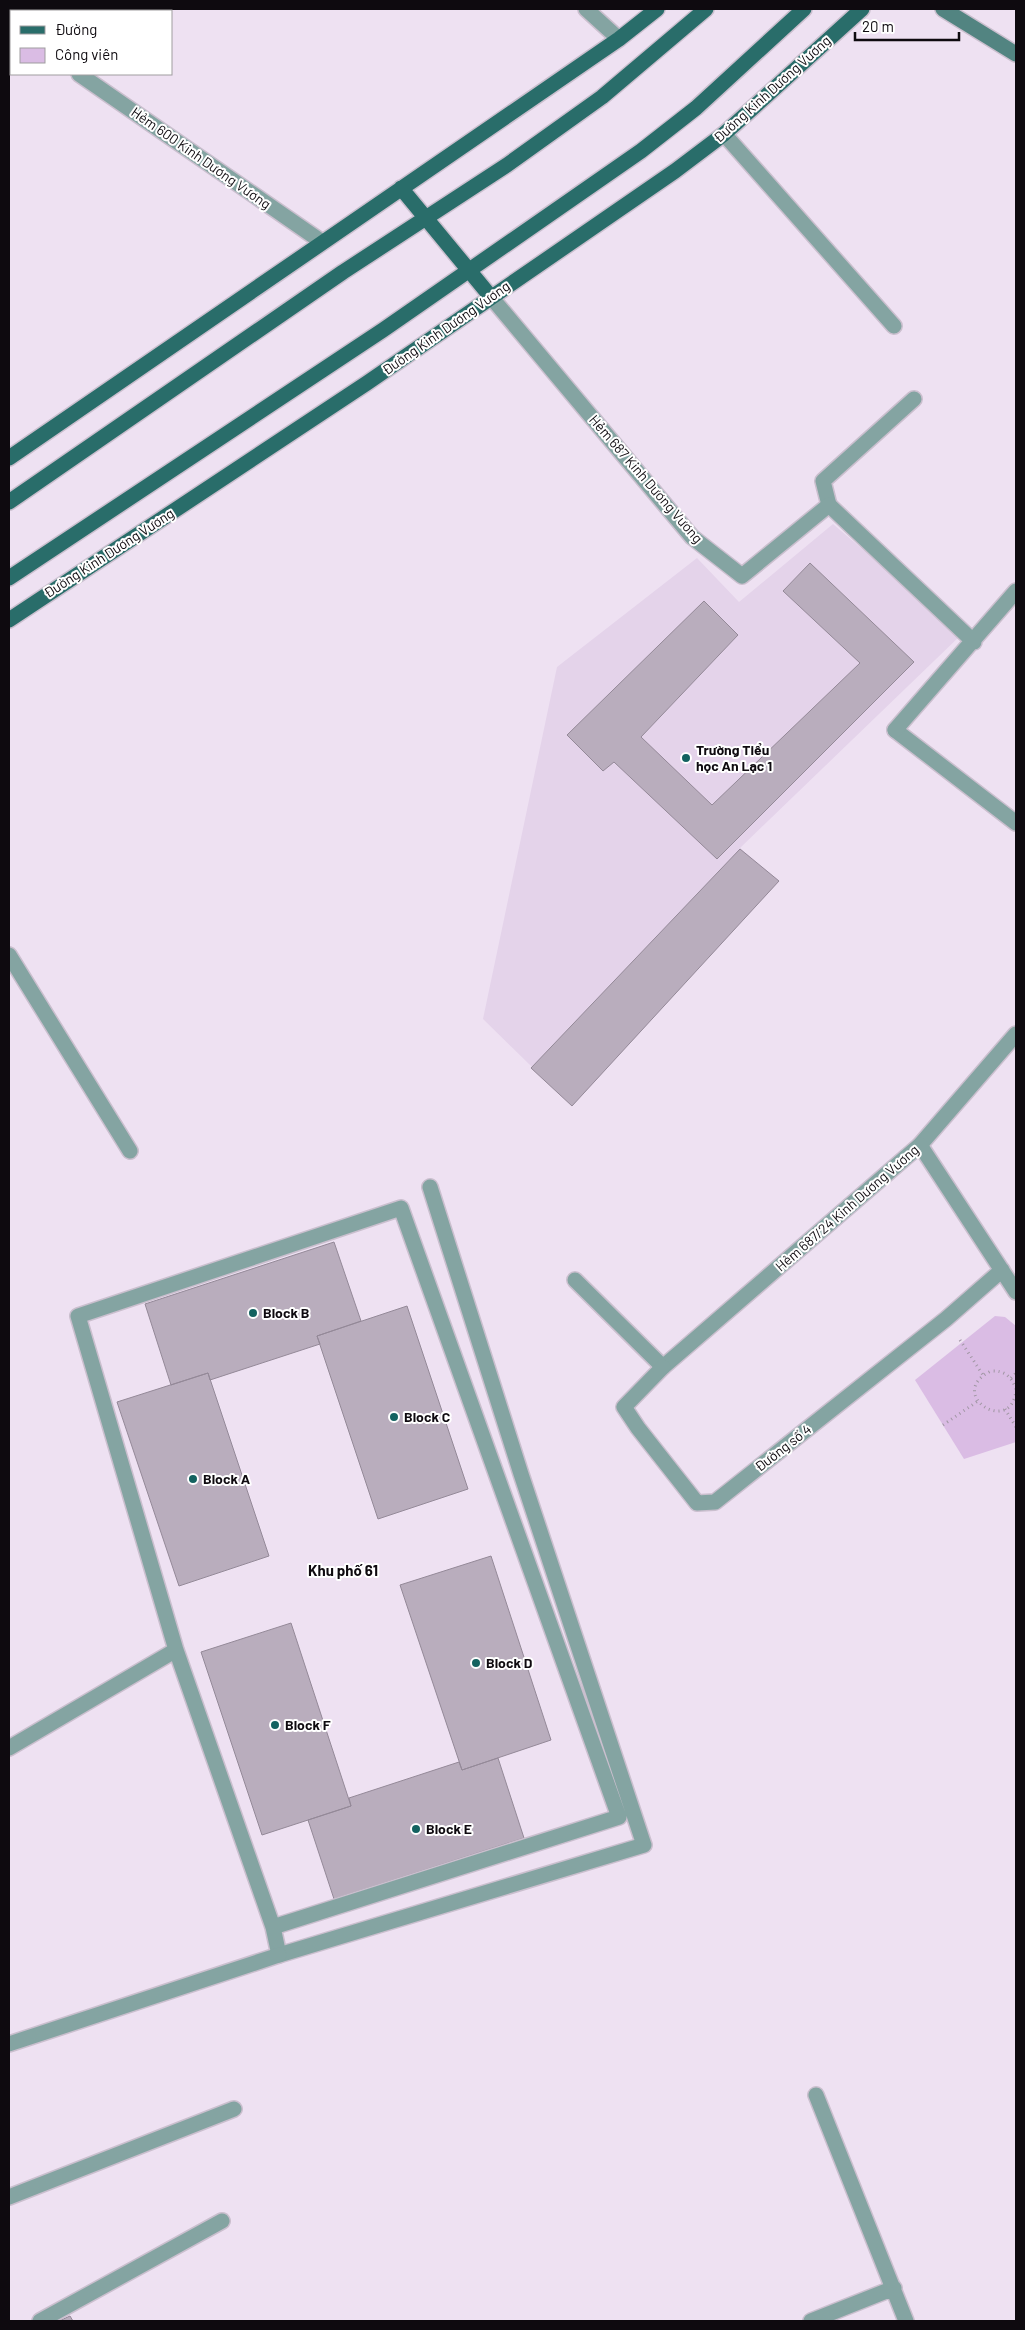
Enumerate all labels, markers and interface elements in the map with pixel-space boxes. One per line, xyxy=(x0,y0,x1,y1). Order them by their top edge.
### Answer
legend xyxy=(10,10,172,75)
scale bar xyxy=(855,10,959,42)
text: 20 m xyxy=(862,17,894,35)
text: Đường xyxy=(55,20,97,38)
street label: Đường Kinh Dương Vương xyxy=(710,32,834,146)
text: Công viên xyxy=(55,45,118,63)
street label: Hẻm 600 Kinh Dương Vương xyxy=(128,103,274,212)
street label: Đường Kinh Dương Vương xyxy=(379,277,513,378)
street label: Hẻm 687 Kinh Dương Vương xyxy=(586,411,707,546)
street label: Đường Kinh Dương Vương xyxy=(40,504,177,601)
place label: Trường Tiểu học An Lạc 1 xyxy=(696,741,772,774)
marker: Trường Tiểu học An Lạc 1 xyxy=(680,752,692,764)
street label: Hẻm 687/24 Kinh Dương Vương xyxy=(771,1141,922,1275)
place label: Block B xyxy=(263,1304,309,1321)
marker: Block B xyxy=(247,1307,259,1319)
place label: Block C xyxy=(404,1408,450,1425)
marker: Block C xyxy=(388,1411,400,1423)
street label: Đường số 4 xyxy=(751,1420,814,1475)
place label: Block A xyxy=(203,1470,251,1487)
marker: Block A xyxy=(187,1473,199,1485)
district label: Khu phố 61 xyxy=(308,1561,378,1579)
place label: Block D xyxy=(486,1654,533,1671)
marker: Block D xyxy=(470,1657,482,1669)
place label: Block F xyxy=(285,1716,331,1733)
marker: Block F xyxy=(269,1719,281,1731)
place label: Block E xyxy=(426,1820,472,1837)
marker: Block E xyxy=(410,1823,422,1835)

